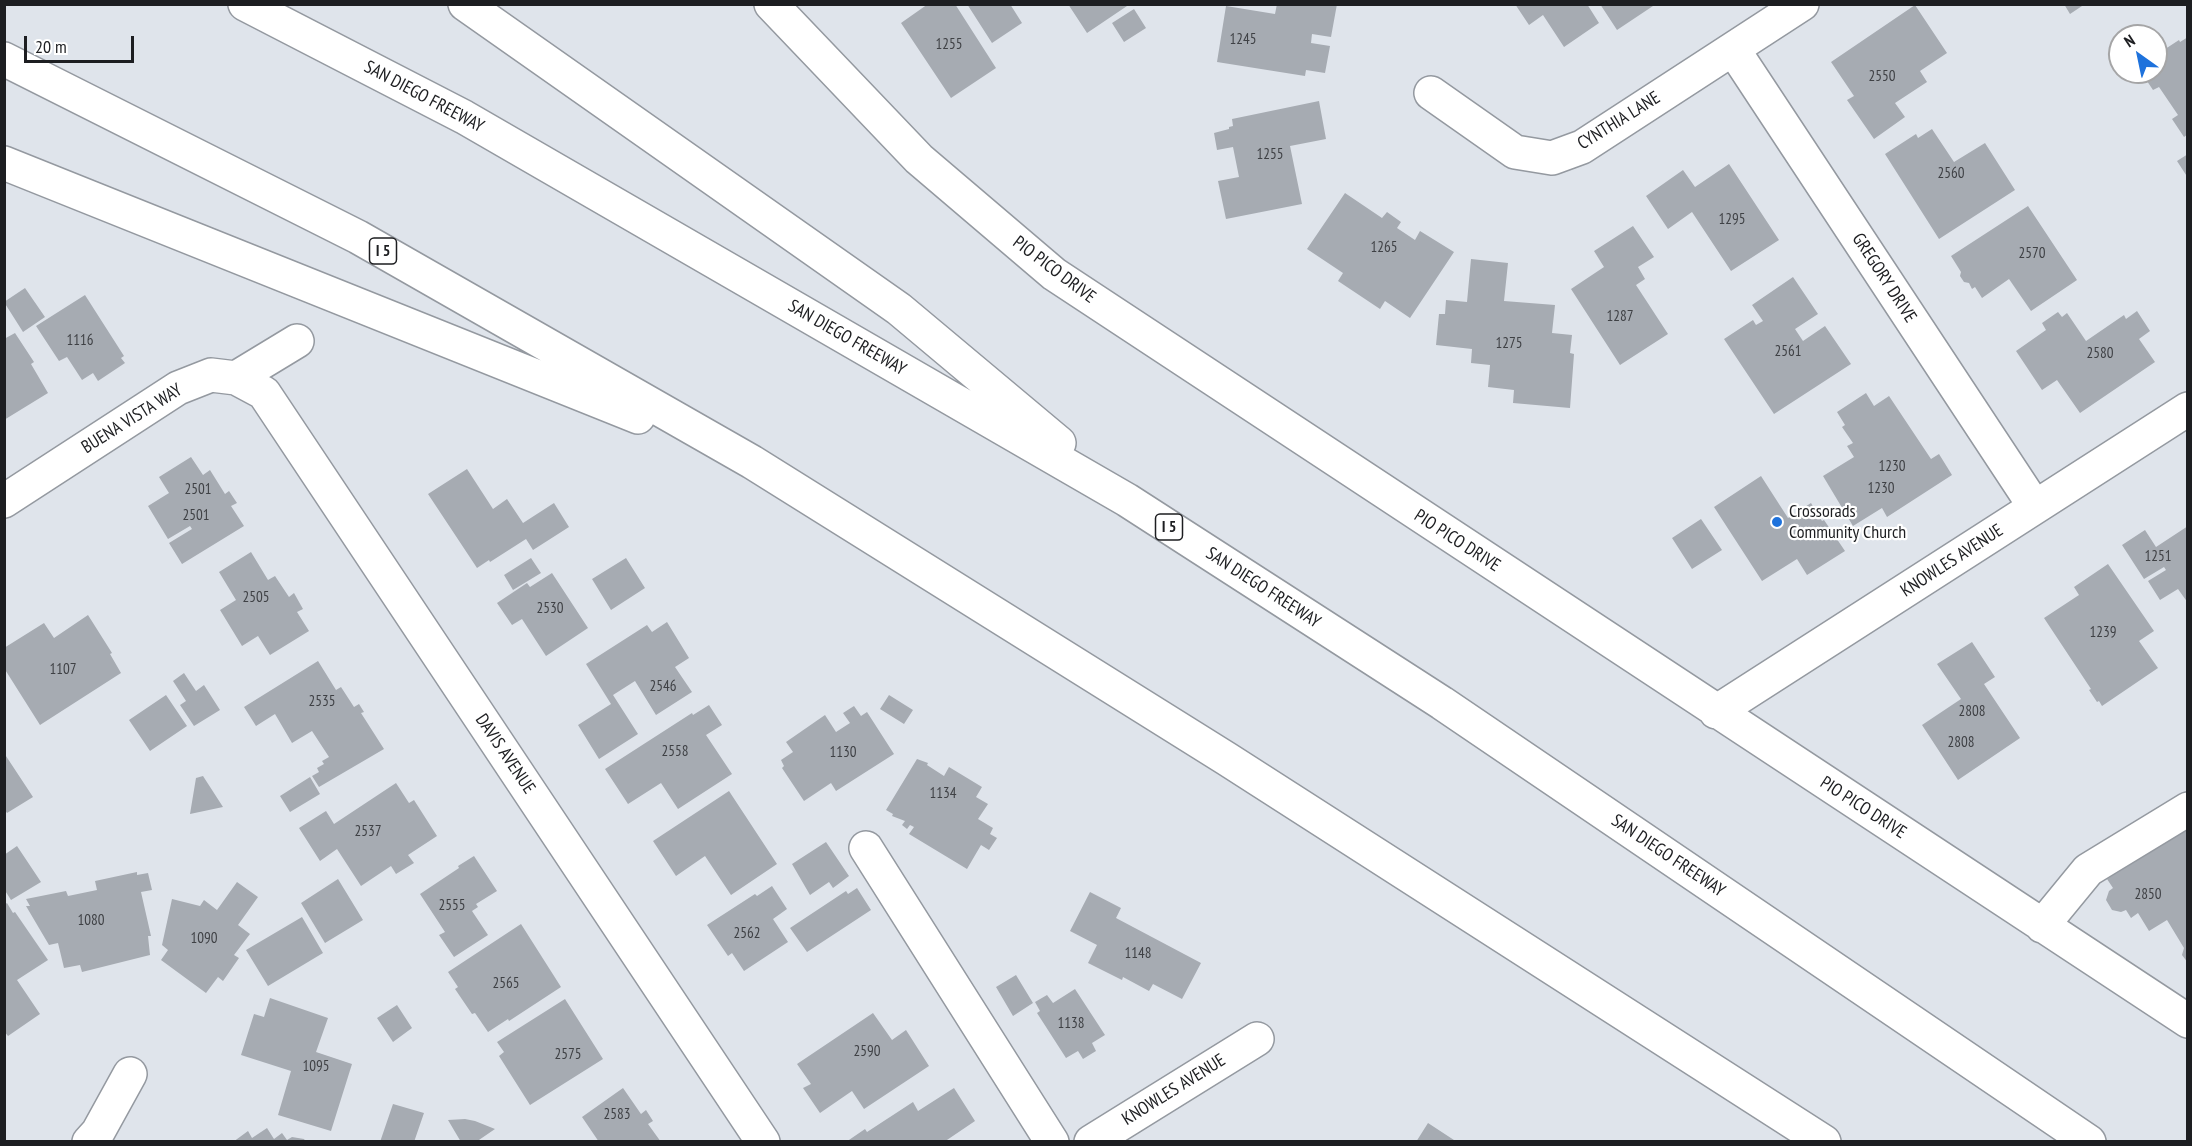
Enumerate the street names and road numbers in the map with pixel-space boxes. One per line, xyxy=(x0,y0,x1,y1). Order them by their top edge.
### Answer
street label: SAN DIEGO FREEWAY xyxy=(360,56,488,138)
street label: CYNTHIA LANE xyxy=(1574,87,1664,155)
street label: GREGORY DRIVE xyxy=(1847,229,1921,327)
street label: PIO PICO DRIVE xyxy=(1008,232,1100,308)
road number: I 5 xyxy=(370,238,397,264)
street label: SAN DIEGO FREEWAY xyxy=(784,296,910,380)
street label: BUENA VISTA WAY xyxy=(78,379,186,459)
street label: PIO PICO DRIVE xyxy=(1410,505,1504,577)
road number: I 5 xyxy=(1156,514,1182,540)
street label: KNOWLES AVENUE xyxy=(1897,520,2007,602)
street label: SAN DIEGO FREEWAY xyxy=(1202,543,1324,633)
street label: DAVIS AVENUE xyxy=(470,710,540,798)
street label: PIO PICO DRIVE xyxy=(1816,772,1910,844)
street label: SAN DIEGO FREEWAY xyxy=(1607,810,1729,902)
street label: KNOWLES AVENUE xyxy=(1118,1050,1230,1130)

